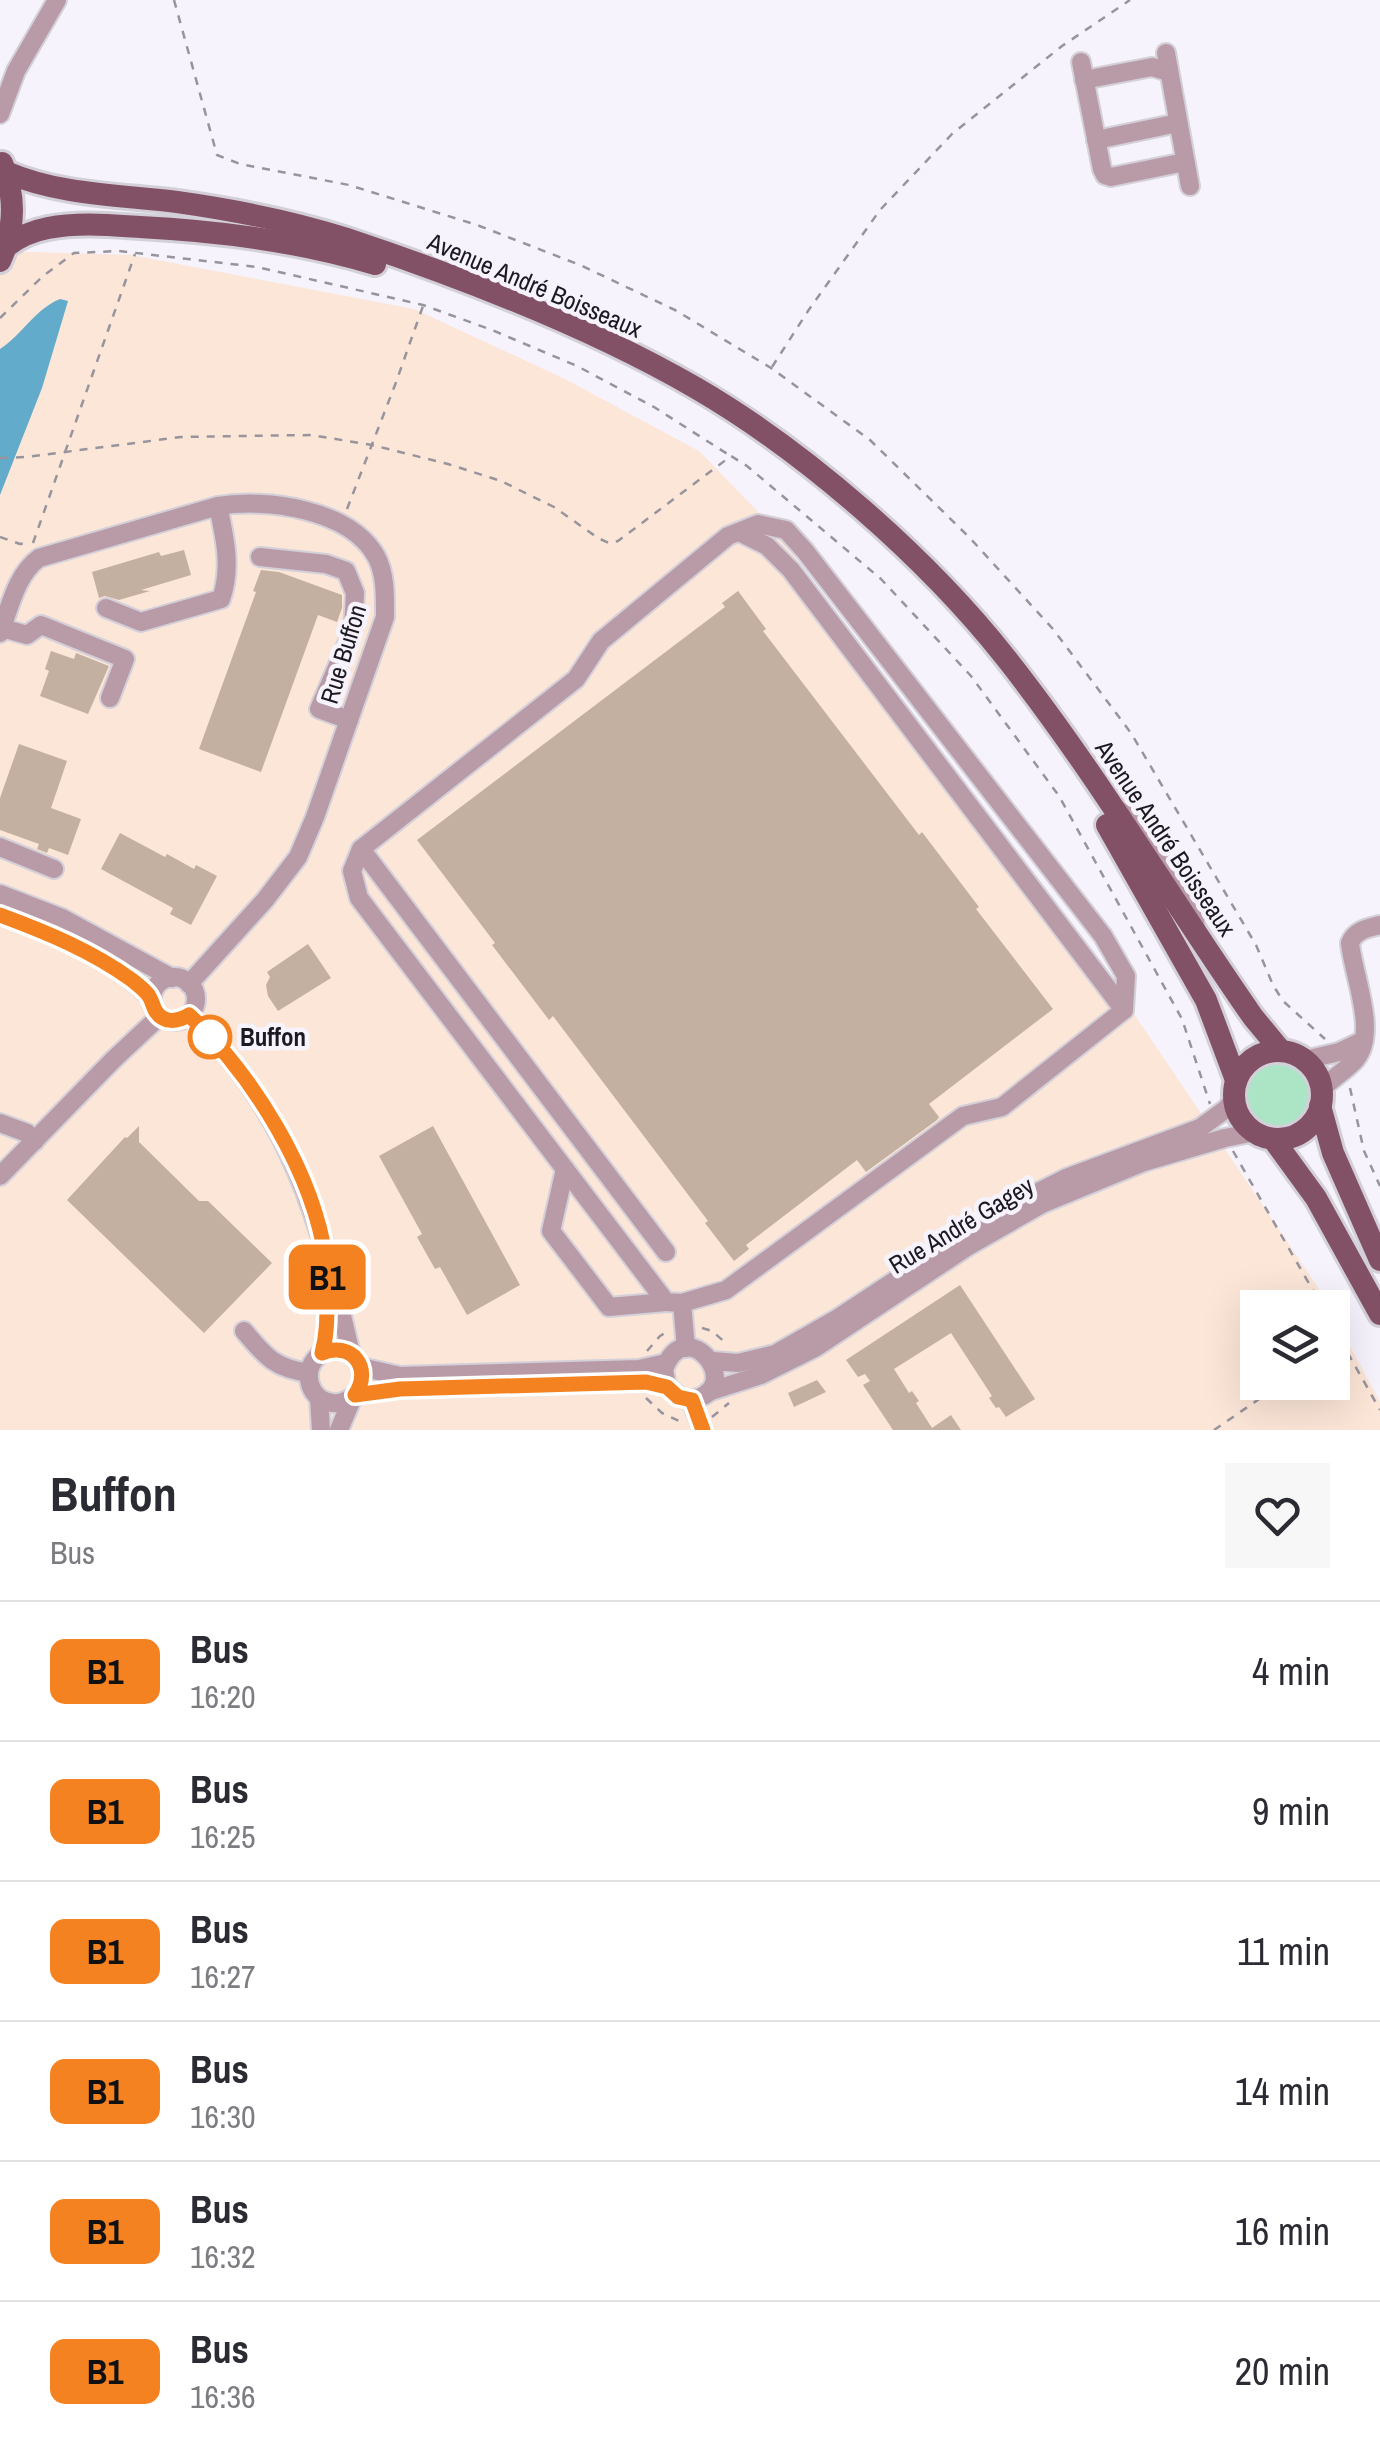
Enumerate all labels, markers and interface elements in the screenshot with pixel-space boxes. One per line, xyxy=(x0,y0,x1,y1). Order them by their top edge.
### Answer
street label: Avenue André Boisseaux xyxy=(422,224,648,346)
street label: Rue Buffon xyxy=(312,600,374,708)
street label: Avenue André Boisseaux xyxy=(1087,732,1245,943)
marker: Buffon xyxy=(189,1016,231,1058)
place label: Buffon xyxy=(240,1020,306,1054)
street label: Rue André Gagey xyxy=(882,1168,1040,1282)
line badge: B1 xyxy=(282,1244,372,1310)
text: B1 xyxy=(309,1254,345,1301)
map controls xyxy=(1240,1290,1350,1400)
button: layers xyxy=(1240,1290,1350,1400)
text: Buffon xyxy=(50,1461,177,1526)
button: heart xyxy=(1225,1463,1330,1568)
text: Bus xyxy=(50,1531,95,1574)
text: Bus xyxy=(190,1624,249,1675)
text: 4 min xyxy=(1252,1646,1330,1697)
text: B1 xyxy=(87,1648,123,1695)
text: 16:20 xyxy=(190,1675,256,1718)
text: Bus xyxy=(190,1764,249,1815)
text: 9 min xyxy=(1252,1786,1330,1837)
text: B1 xyxy=(87,1788,123,1835)
text: 16:25 xyxy=(190,1815,256,1858)
text: Bus xyxy=(190,1904,249,1955)
text: 11 min xyxy=(1237,1926,1330,1977)
text: B1 xyxy=(87,1928,123,1975)
text: 16:27 xyxy=(190,1955,256,1998)
text: Bus xyxy=(190,2044,249,2095)
text: 14 min xyxy=(1235,2066,1330,2117)
text: B1 xyxy=(87,2068,123,2115)
text: 16:30 xyxy=(190,2095,256,2138)
text: Bus xyxy=(190,2184,249,2235)
text: 16 min xyxy=(1235,2206,1330,2257)
text: B1 xyxy=(87,2208,123,2255)
text: 16:32 xyxy=(190,2235,256,2278)
text: Bus xyxy=(190,2324,249,2375)
text: 20 min xyxy=(1235,2346,1330,2397)
text: B1 xyxy=(87,2348,123,2395)
text: 16:36 xyxy=(190,2375,256,2418)

